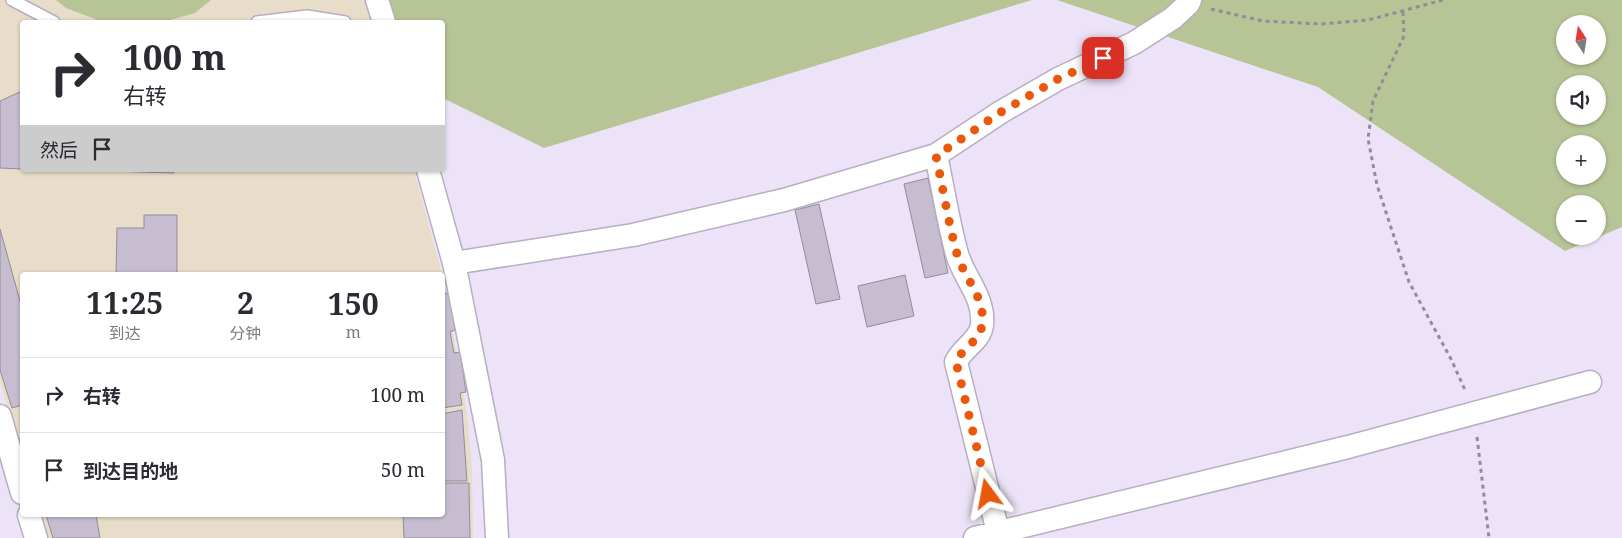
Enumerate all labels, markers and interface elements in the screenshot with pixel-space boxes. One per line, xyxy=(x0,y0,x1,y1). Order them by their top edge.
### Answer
north arrow xyxy=(1556,15,1606,65)
map controls xyxy=(1556,15,1606,245)
text: 100 m xyxy=(123,33,226,80)
pin xyxy=(1082,37,1124,79)
icon: right xyxy=(40,40,105,105)
icon: arrive xyxy=(1089,44,1117,72)
button: sound xyxy=(1556,75,1606,125)
text: 右转 xyxy=(123,80,167,110)
icon: arrive xyxy=(88,135,116,163)
button: + xyxy=(1556,135,1606,185)
text: 然后 xyxy=(40,137,78,163)
button: − xyxy=(1556,195,1606,245)
text: 11:25 xyxy=(86,282,163,323)
text: 2 xyxy=(237,282,254,323)
text: 150 xyxy=(328,283,379,324)
text: m xyxy=(346,321,361,343)
text: 到达 xyxy=(109,322,141,344)
text: 分钟 xyxy=(230,322,262,344)
icon: right xyxy=(40,381,68,409)
text: 100 m xyxy=(370,382,425,408)
text: 右转 xyxy=(83,383,121,409)
icon: arrive xyxy=(40,456,68,484)
text: 50 m xyxy=(381,457,425,483)
text: 到达目的地 xyxy=(83,458,178,484)
position arrow xyxy=(961,467,1013,519)

